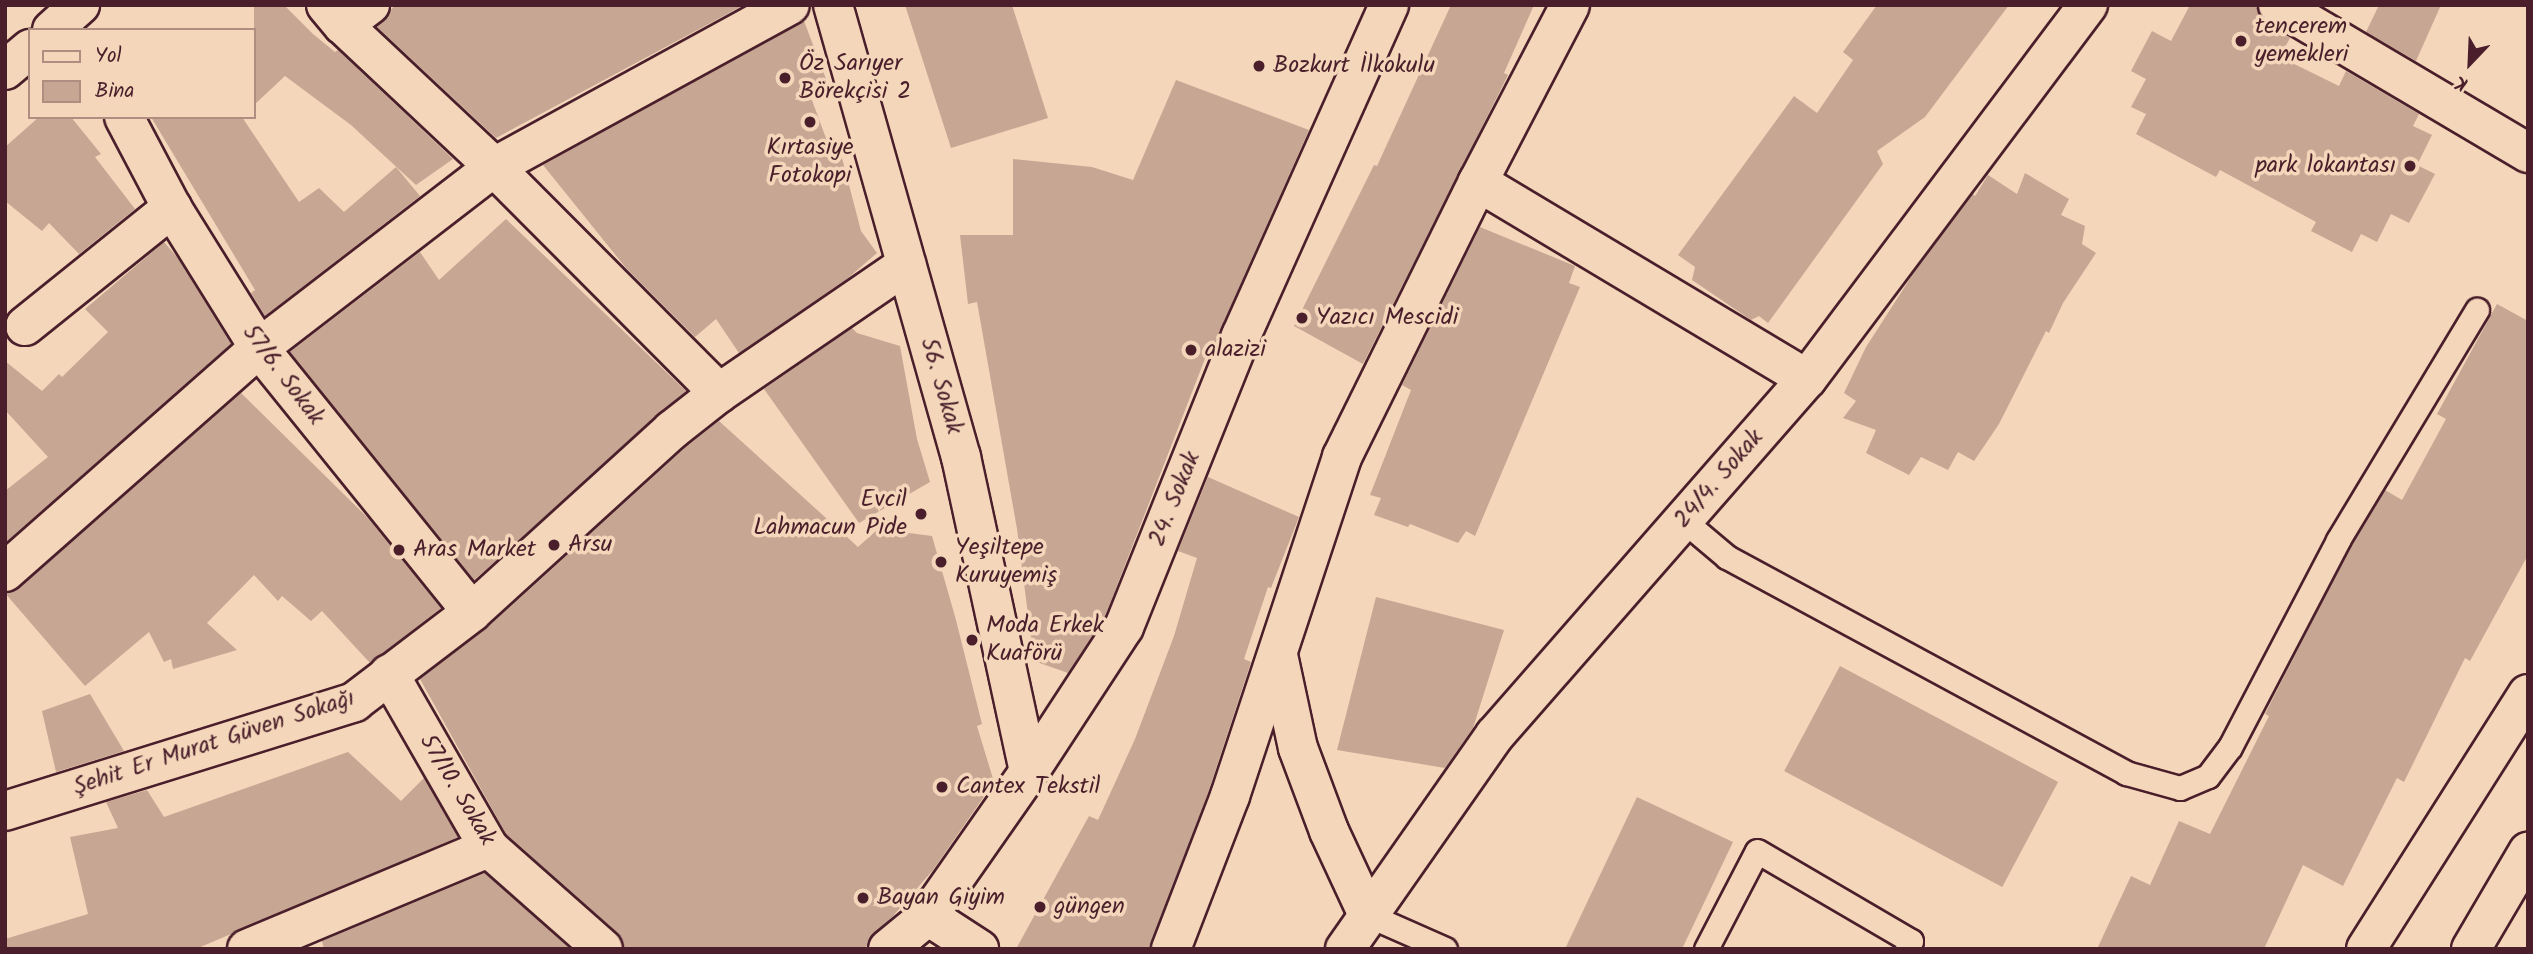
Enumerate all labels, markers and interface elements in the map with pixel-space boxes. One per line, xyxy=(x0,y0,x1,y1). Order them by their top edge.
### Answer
place label: tencerem yemekleri xyxy=(2255,13,2349,69)
legend xyxy=(28,28,256,119)
north arrow xyxy=(2435,28,2505,98)
marker: tencerem yemekleri xyxy=(2233,33,2249,49)
text: Yol xyxy=(95,40,122,73)
place label: Öz Sarıyer Börekçisi 2 xyxy=(799,50,911,106)
place label: Bozkurt İlkokulu xyxy=(1273,52,1435,80)
marker: Bozkurt İlkokulu xyxy=(1251,58,1267,74)
text: K xyxy=(2451,66,2473,98)
marker: Öz Sarıyer Börekçisi 2 xyxy=(777,70,793,86)
text: Bina xyxy=(95,75,134,108)
marker: Kırtasiye Fotokopi xyxy=(802,114,818,130)
place label: Kırtasiye Fotokopi xyxy=(767,134,853,190)
place label: park lokantası xyxy=(2255,152,2396,180)
marker: park lokantası xyxy=(2402,158,2418,174)
place label: Yazıcı Mescidi xyxy=(1316,304,1458,332)
marker: Yazıcı Mescidi xyxy=(1294,310,1310,326)
street label: 57/6. Sokak xyxy=(236,319,330,431)
street label: 56. Sokak xyxy=(914,334,968,438)
place label: alazizi xyxy=(1205,336,1266,364)
marker: alazizi xyxy=(1183,342,1199,358)
street label: 24/4. Sokak xyxy=(1668,424,1770,534)
street label: 24. Sokak xyxy=(1143,447,1207,551)
place label: Evcil Lahmacun Pide xyxy=(753,486,907,542)
marker: Evcil Lahmacun Pide xyxy=(913,506,929,522)
place label: Arsu xyxy=(568,531,612,559)
place label: Yeşiltepe Kuruyemiş xyxy=(955,534,1057,590)
place label: Aras Market xyxy=(413,536,536,564)
marker: Arsu xyxy=(546,537,562,553)
marker: Aras Market xyxy=(391,542,407,558)
marker: Yeşiltepe Kuruyemiş xyxy=(933,554,949,570)
place label: Moda Erkek Kuaförü xyxy=(986,612,1104,668)
marker: Moda Erkek Kuaförü xyxy=(964,632,980,648)
street label: Şehit Er Murat Güven Sokağı xyxy=(69,684,359,802)
street label: 57/10. Sokak xyxy=(413,729,501,851)
place label: Cantex Tekstil xyxy=(956,773,1100,801)
marker: Cantex Tekstil xyxy=(934,779,950,795)
place label: Bayan Giyim xyxy=(877,884,1005,912)
marker: Bayan Giyim xyxy=(855,890,871,906)
place label: güngen xyxy=(1054,893,1125,921)
marker: güngen xyxy=(1032,899,1048,915)

